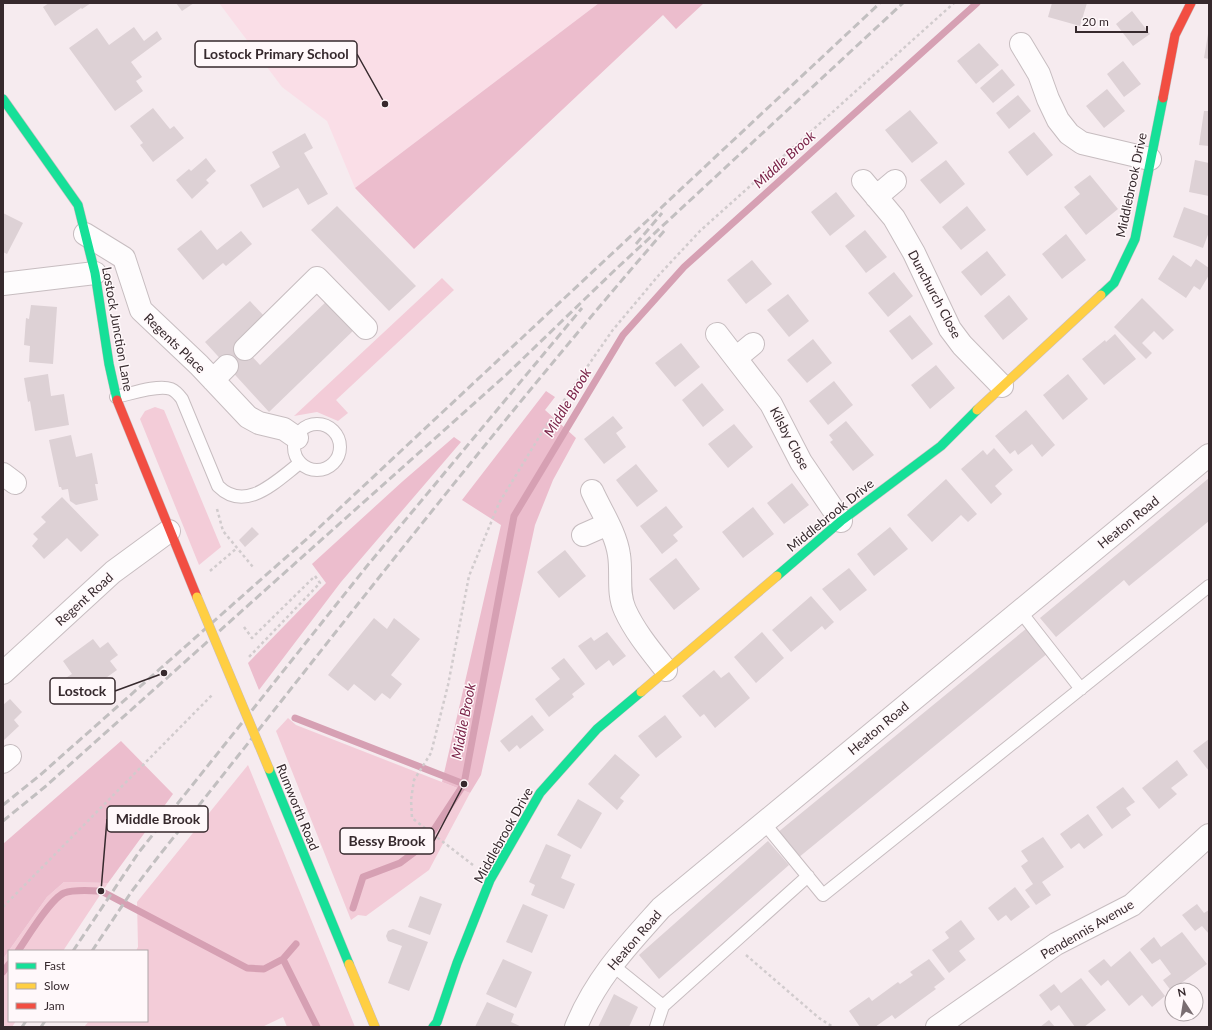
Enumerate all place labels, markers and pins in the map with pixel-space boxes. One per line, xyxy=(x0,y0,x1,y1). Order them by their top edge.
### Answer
callout: Lostock Primary School xyxy=(195,41,357,67)
callout: Lostock xyxy=(50,678,115,704)
callout: Middle Brook xyxy=(107,806,208,832)
callout: Bessy Brook xyxy=(340,828,434,854)

